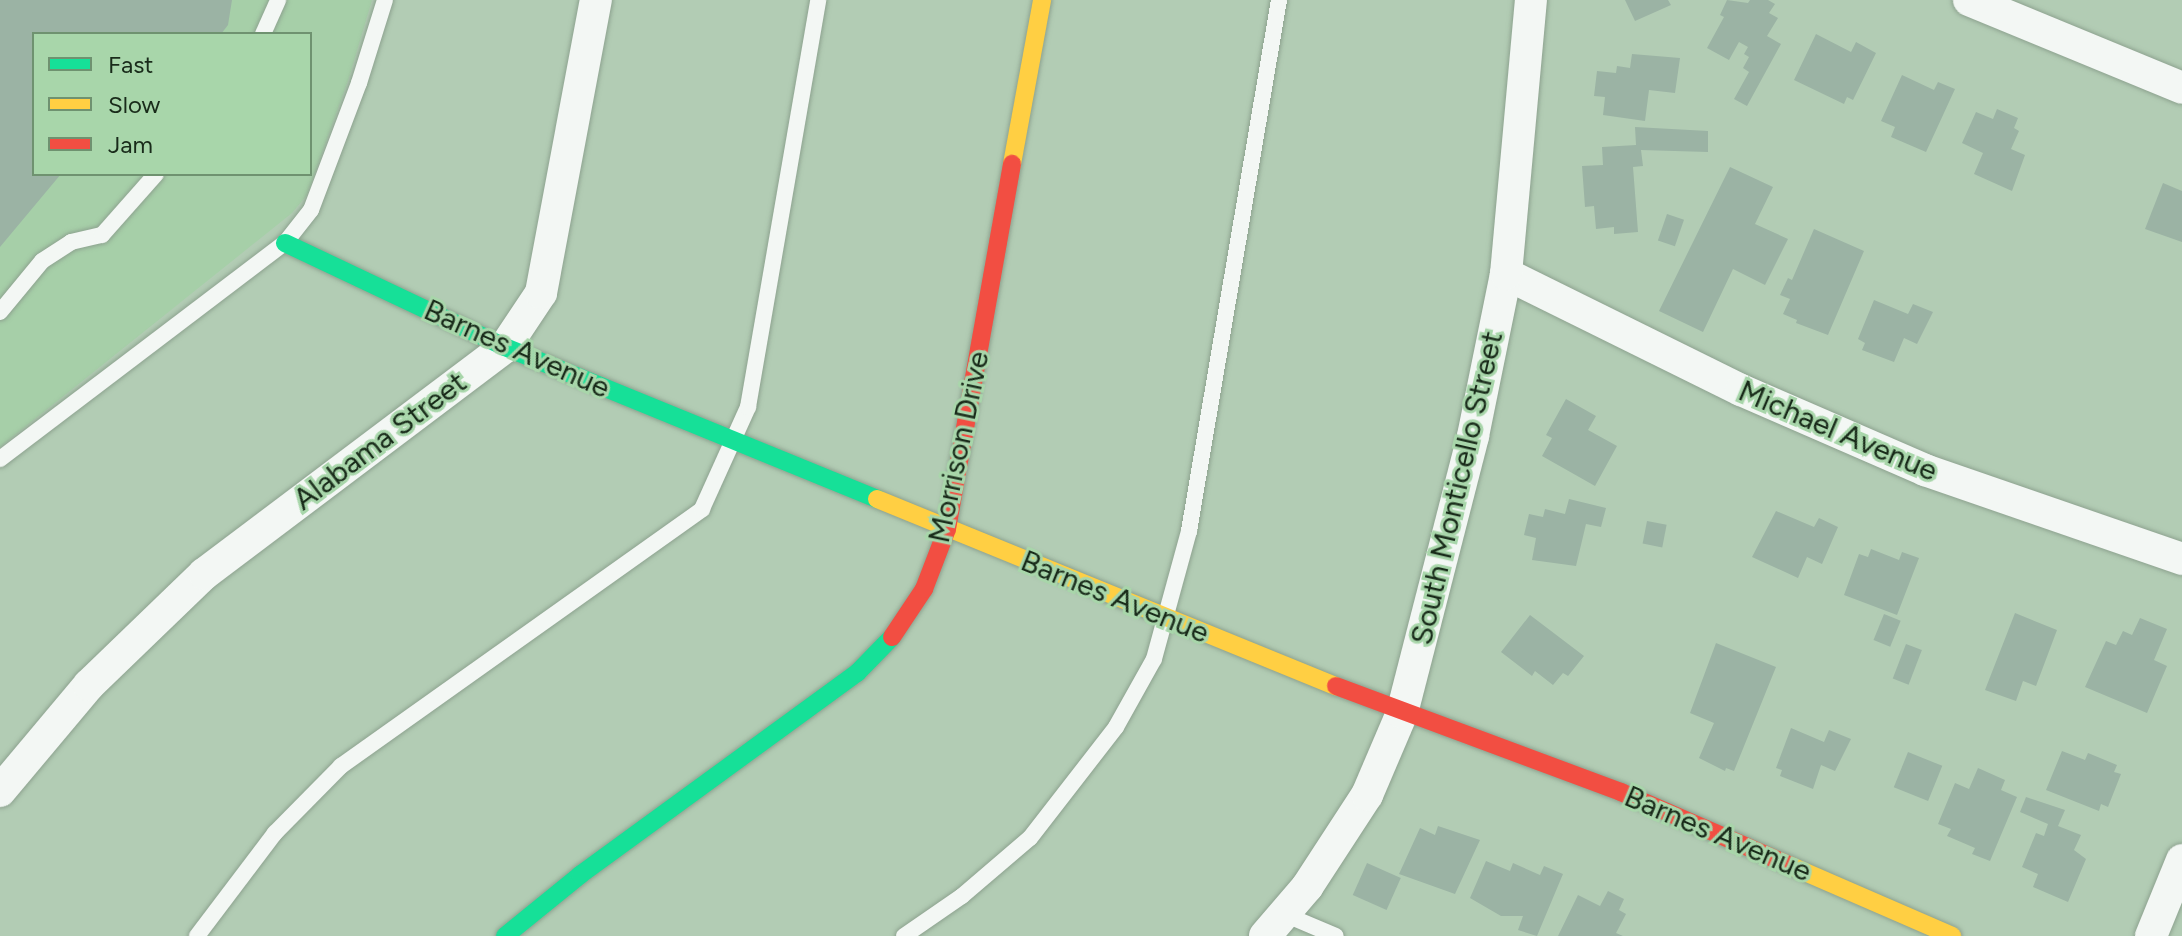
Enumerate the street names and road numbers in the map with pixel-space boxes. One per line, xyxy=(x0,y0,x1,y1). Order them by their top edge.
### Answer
street label: Barnes Avenue xyxy=(418,292,616,406)
street label: South Monticello Street xyxy=(1403,328,1511,648)
street label: Morrison Drive xyxy=(921,348,997,546)
street label: Alabama Street xyxy=(286,364,474,518)
street label: Michael Avenue xyxy=(1733,373,1943,489)
street label: Barnes Avenue xyxy=(1016,543,1214,651)
street label: Barnes Avenue xyxy=(1619,778,1817,890)

